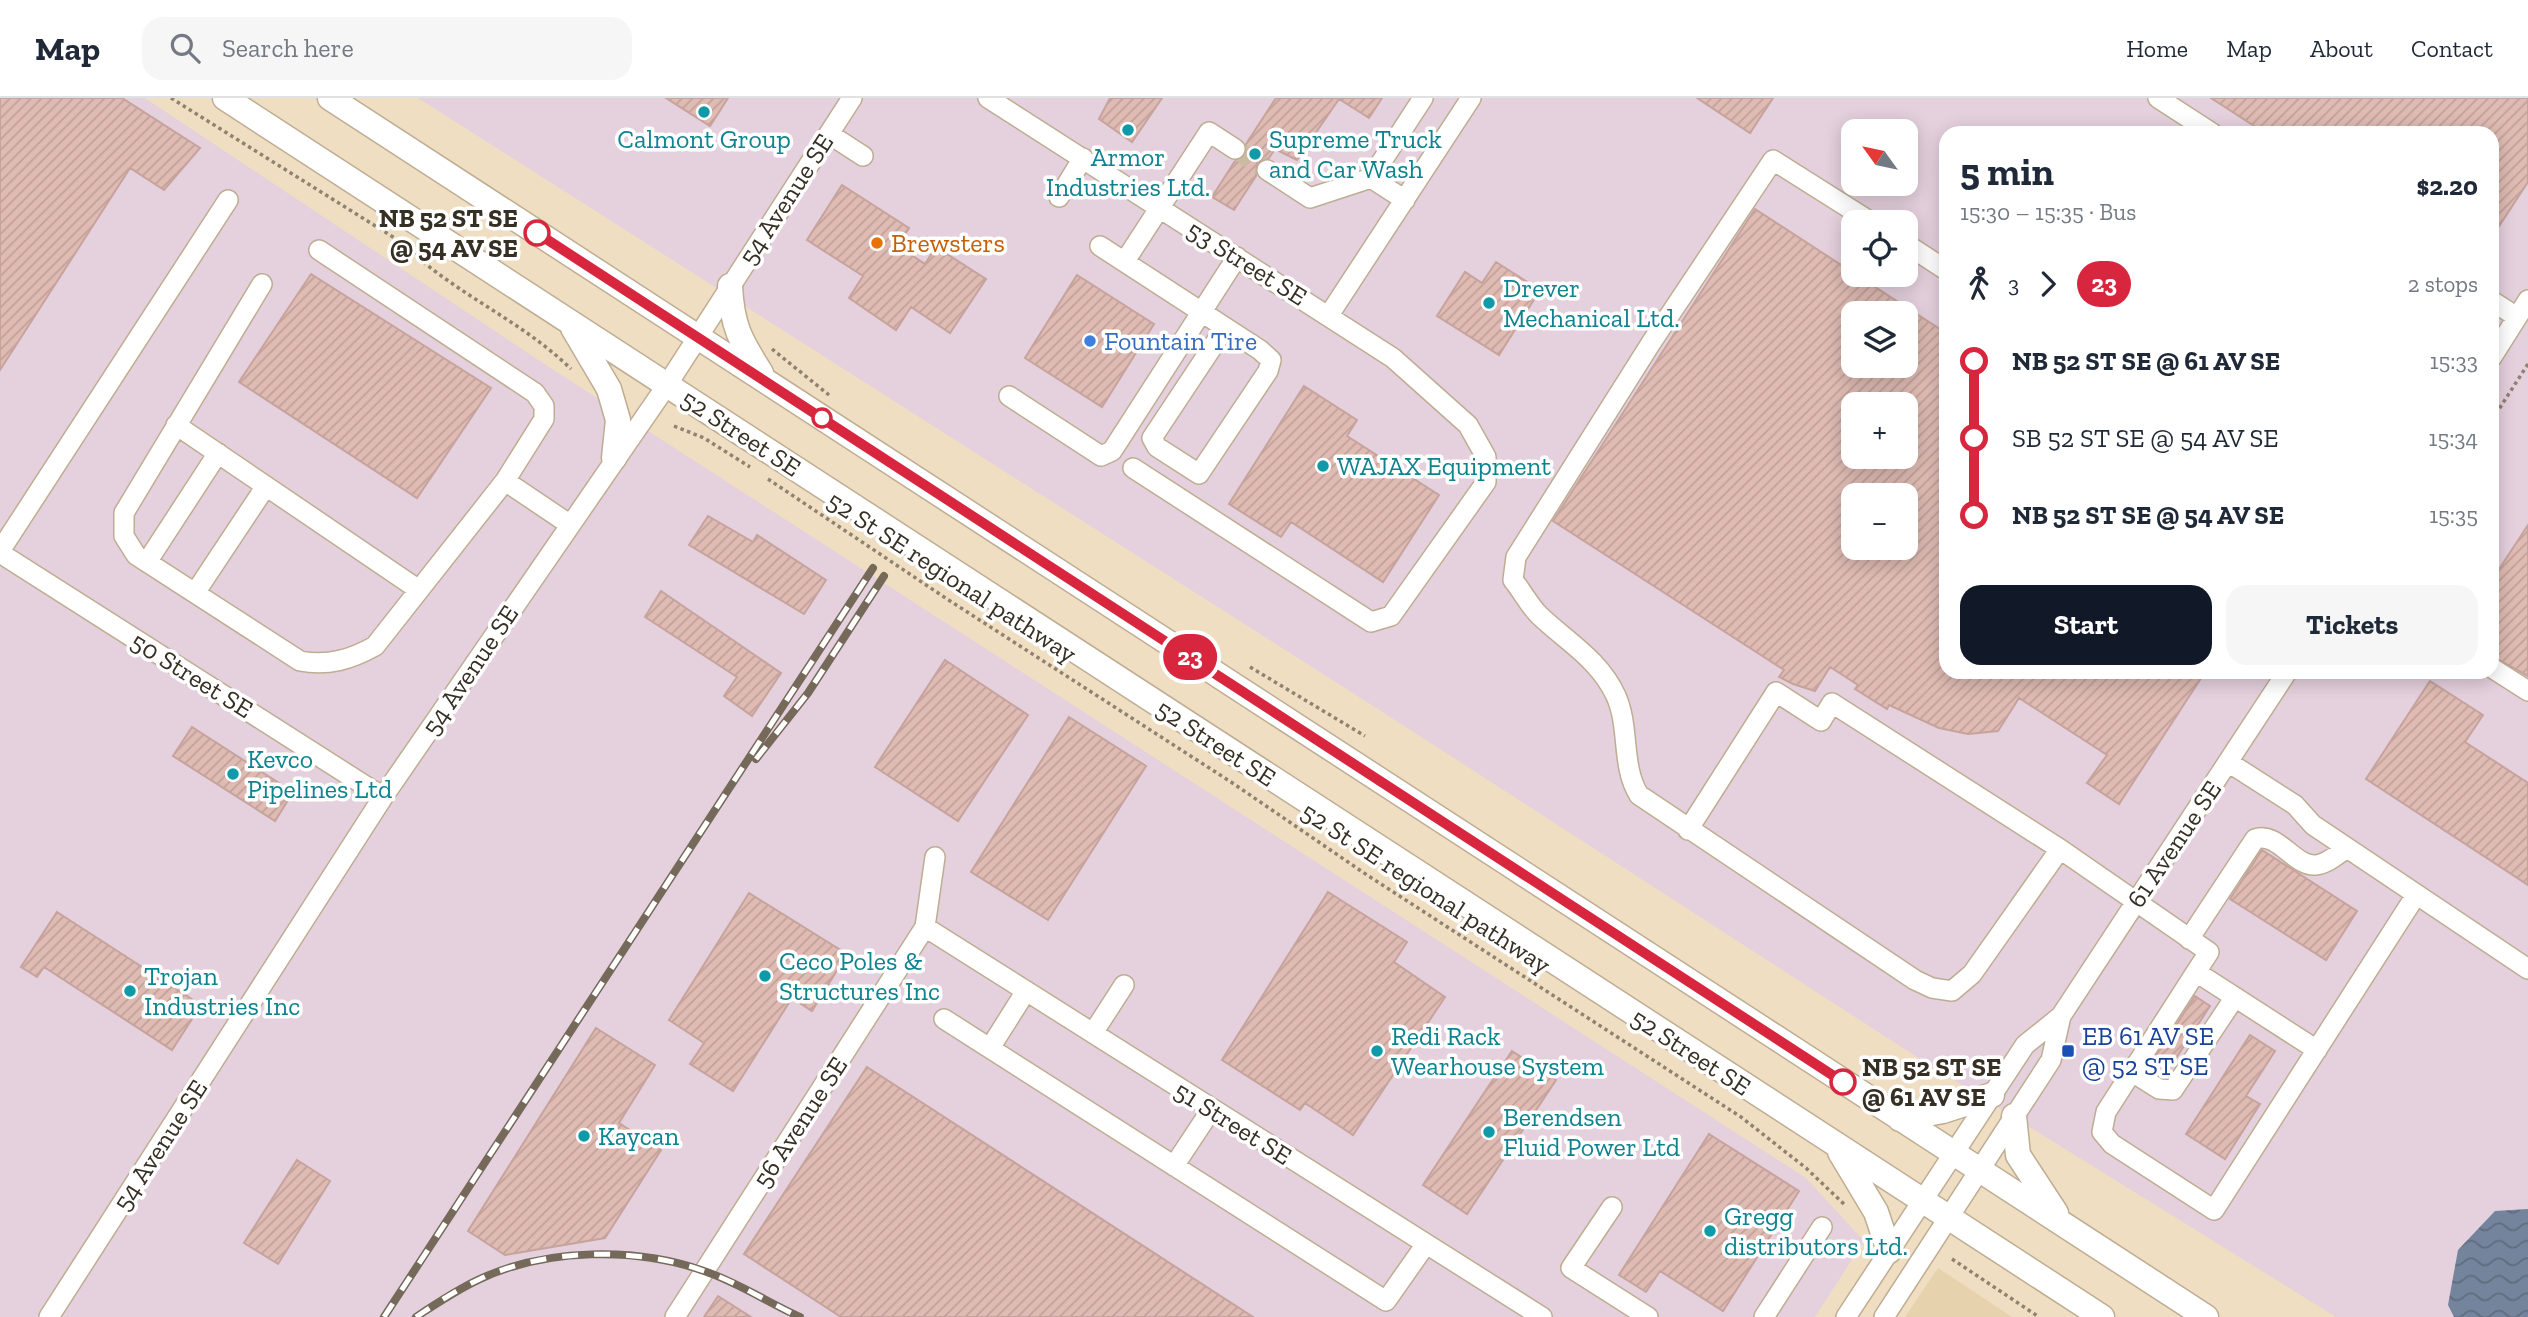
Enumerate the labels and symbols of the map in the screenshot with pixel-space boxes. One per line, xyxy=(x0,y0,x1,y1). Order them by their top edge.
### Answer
marker: Calmont Group xyxy=(696,104,712,120)
north arrow xyxy=(1841,119,1918,196)
marker: Armor Industries Ltd. xyxy=(1120,122,1136,138)
place label: Calmont Group xyxy=(617,123,791,155)
place label: Supreme Truck and Car Wash xyxy=(1269,123,1442,185)
street label: 54 Avenue SE xyxy=(732,127,840,271)
place label: Armor Industries Ltd. xyxy=(1046,141,1210,203)
marker: Supreme Truck and Car Wash xyxy=(1247,146,1263,162)
place label: NB 52 ST SE @ 54 AV SE xyxy=(379,202,518,264)
street label: 53 Street SE xyxy=(1181,214,1313,312)
marker: NB 52 ST SE @ 54 AV SE xyxy=(524,220,550,246)
place label: Brewsters xyxy=(891,227,1005,259)
marker: Brewsters xyxy=(869,235,885,251)
place label: Drever Mechanical Ltd. xyxy=(1503,272,1680,334)
marker: Drever Mechanical Ltd. xyxy=(1481,295,1497,311)
place label: Fountain Tire xyxy=(1104,325,1257,357)
marker: Fountain Tire xyxy=(1082,333,1098,349)
street label: 52 Street SE xyxy=(675,382,807,484)
unlabelled marker xyxy=(812,408,832,428)
place label: WAJAX Equipment xyxy=(1337,450,1551,482)
marker: WAJAX Equipment xyxy=(1315,458,1331,474)
street label: 52 St SE regional pathway xyxy=(821,484,1083,670)
street label: 54 Avenue SE xyxy=(415,599,525,741)
street label: 50 Street SE xyxy=(125,625,259,725)
line badge: 23 xyxy=(1158,634,1222,680)
street label: 52 Street SE xyxy=(1150,692,1282,794)
place label: Kevco Pipelines Ltd xyxy=(247,743,392,805)
marker: Kevco Pipelines Ltd xyxy=(225,766,241,782)
street label: 61 Avenue SE xyxy=(2120,774,2228,914)
street label: 52 St SE regional pathway xyxy=(1295,795,1557,981)
place label: Ceco Poles & Structures Inc xyxy=(779,945,940,1007)
place label: Trojan Industries Inc xyxy=(144,960,300,1022)
marker: Ceco Poles & Structures Inc xyxy=(757,968,773,984)
marker: Trojan Industries Inc xyxy=(122,983,138,999)
street label: 52 Street SE xyxy=(1625,1001,1757,1103)
place label: Redi Rack Wearhouse System xyxy=(1391,1020,1605,1082)
place label: EB 61 AV SE @ 52 ST SE xyxy=(2082,1020,2214,1082)
marker: Redi Rack Wearhouse System xyxy=(1369,1043,1385,1059)
marker: EB 61 AV SE @ 52 ST SE xyxy=(2060,1043,2076,1059)
street label: 56 Avenue SE xyxy=(746,1051,854,1193)
place label: NB 52 ST SE @ 61 AV SE xyxy=(1862,1051,2001,1113)
marker: NB 52 ST SE @ 61 AV SE xyxy=(1830,1069,1856,1095)
street label: 54 Avenue SE xyxy=(106,1073,214,1217)
street label: 51 Street SE xyxy=(1168,1074,1298,1172)
place label: Berendsen Fluid Power Ltd xyxy=(1503,1101,1680,1163)
place label: Kaycan xyxy=(598,1120,679,1152)
marker: Berendsen Fluid Power Ltd xyxy=(1481,1124,1497,1140)
marker: Kaycan xyxy=(576,1128,592,1144)
place label: Gregg distributors Ltd. xyxy=(1724,1200,1908,1262)
marker: Gregg distributors Ltd. xyxy=(1702,1223,1718,1239)

